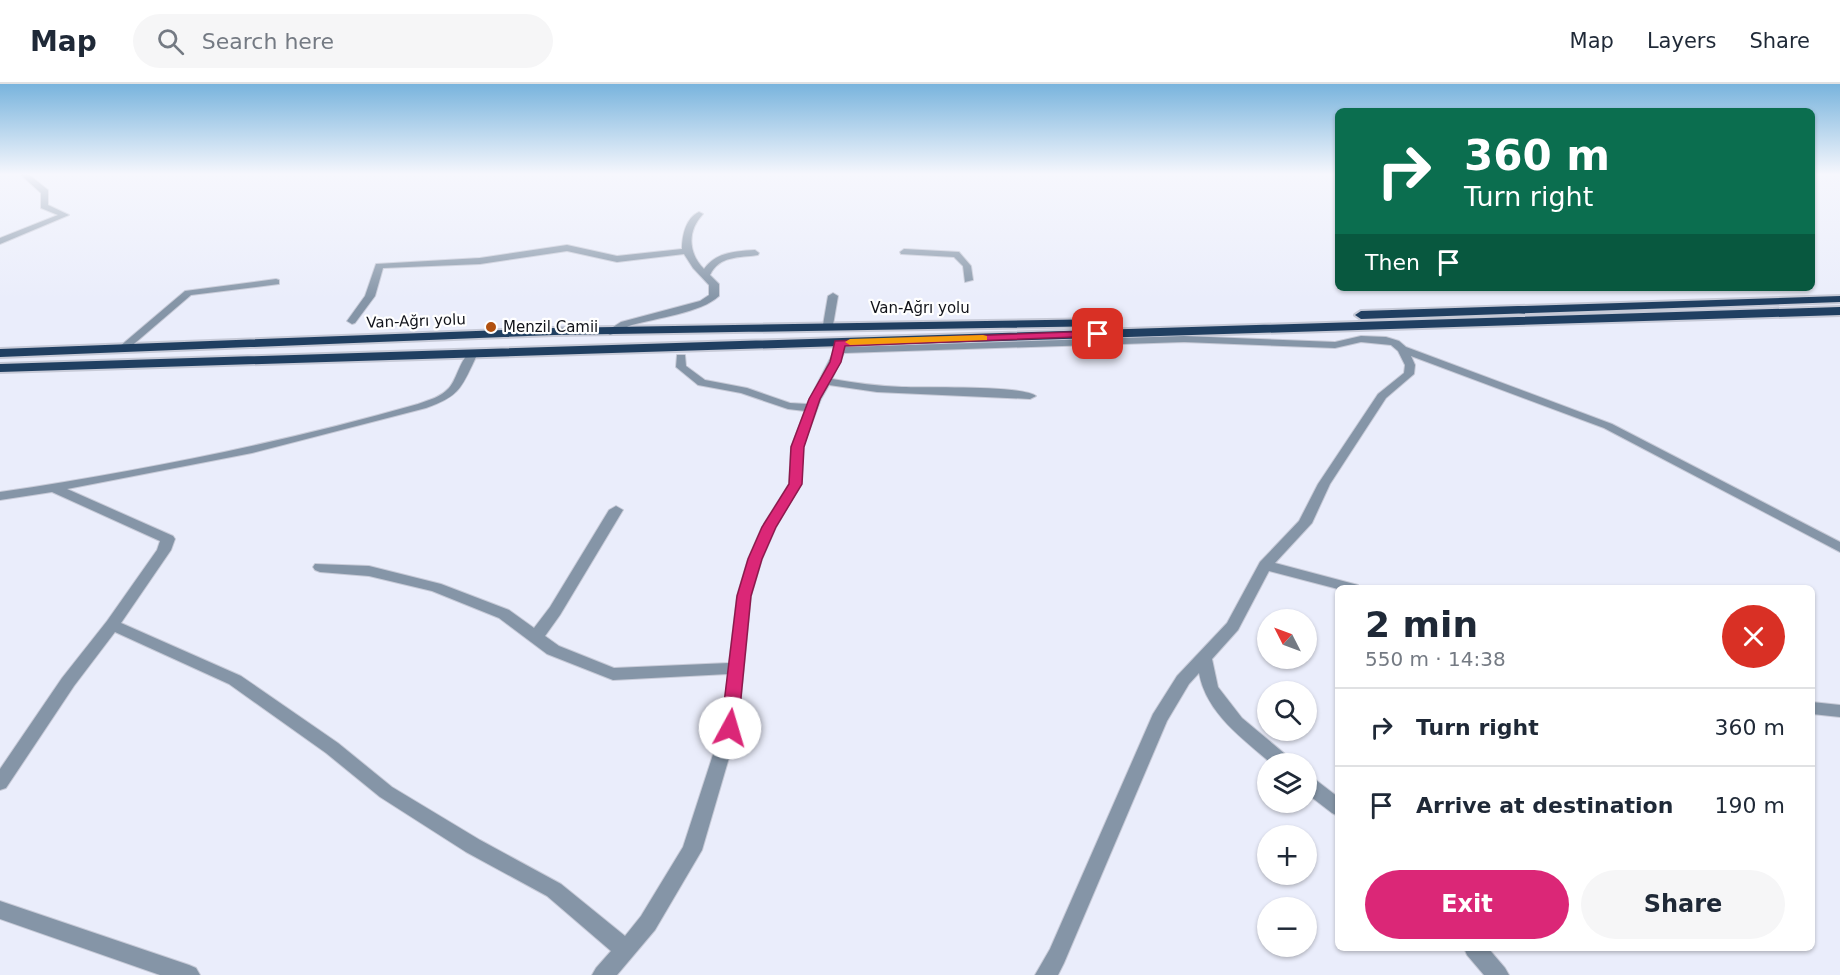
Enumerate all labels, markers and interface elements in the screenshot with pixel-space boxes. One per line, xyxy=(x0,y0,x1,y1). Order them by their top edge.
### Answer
search box xyxy=(133,14,553,68)
text: Map xyxy=(30,25,97,58)
icon: search xyxy=(154,25,187,58)
text: Search here xyxy=(202,29,334,54)
text: Map xyxy=(1570,29,1614,53)
text: Layers xyxy=(1647,29,1716,53)
text: Share xyxy=(1749,29,1810,53)
text: 360 m xyxy=(1464,131,1610,180)
icon: right xyxy=(1365,132,1443,210)
text: Turn right xyxy=(1464,181,1593,212)
icon: arrive xyxy=(1432,246,1465,279)
text: Then xyxy=(1365,250,1420,275)
street label: Van-Ağrı yolu xyxy=(870,299,970,317)
pin xyxy=(1072,308,1123,359)
street label: Van-Ağrı yolu xyxy=(366,310,466,332)
icon: arrive xyxy=(1081,317,1114,350)
place label: Menzil Camii xyxy=(503,318,598,336)
marker: Menzil Camii xyxy=(484,320,498,334)
text: 2 min xyxy=(1365,604,1478,645)
button: close xyxy=(1722,605,1785,668)
north arrow xyxy=(1257,609,1317,669)
map controls xyxy=(1257,609,1317,957)
text: 550 m · 14:38 xyxy=(1365,647,1506,671)
button: search xyxy=(1257,681,1317,741)
position arrow xyxy=(698,696,762,760)
icon: right xyxy=(1365,711,1398,744)
text: Turn right xyxy=(1416,715,1539,740)
text: 360 m xyxy=(1715,715,1785,740)
button: layers xyxy=(1257,753,1317,813)
icon: arrive xyxy=(1365,789,1398,822)
text: Arrive at destination xyxy=(1416,793,1673,818)
text: 190 m xyxy=(1715,793,1785,818)
button: + xyxy=(1257,825,1317,885)
button: Exit xyxy=(1365,870,1569,939)
button: Share xyxy=(1581,870,1785,939)
button: − xyxy=(1257,897,1317,957)

